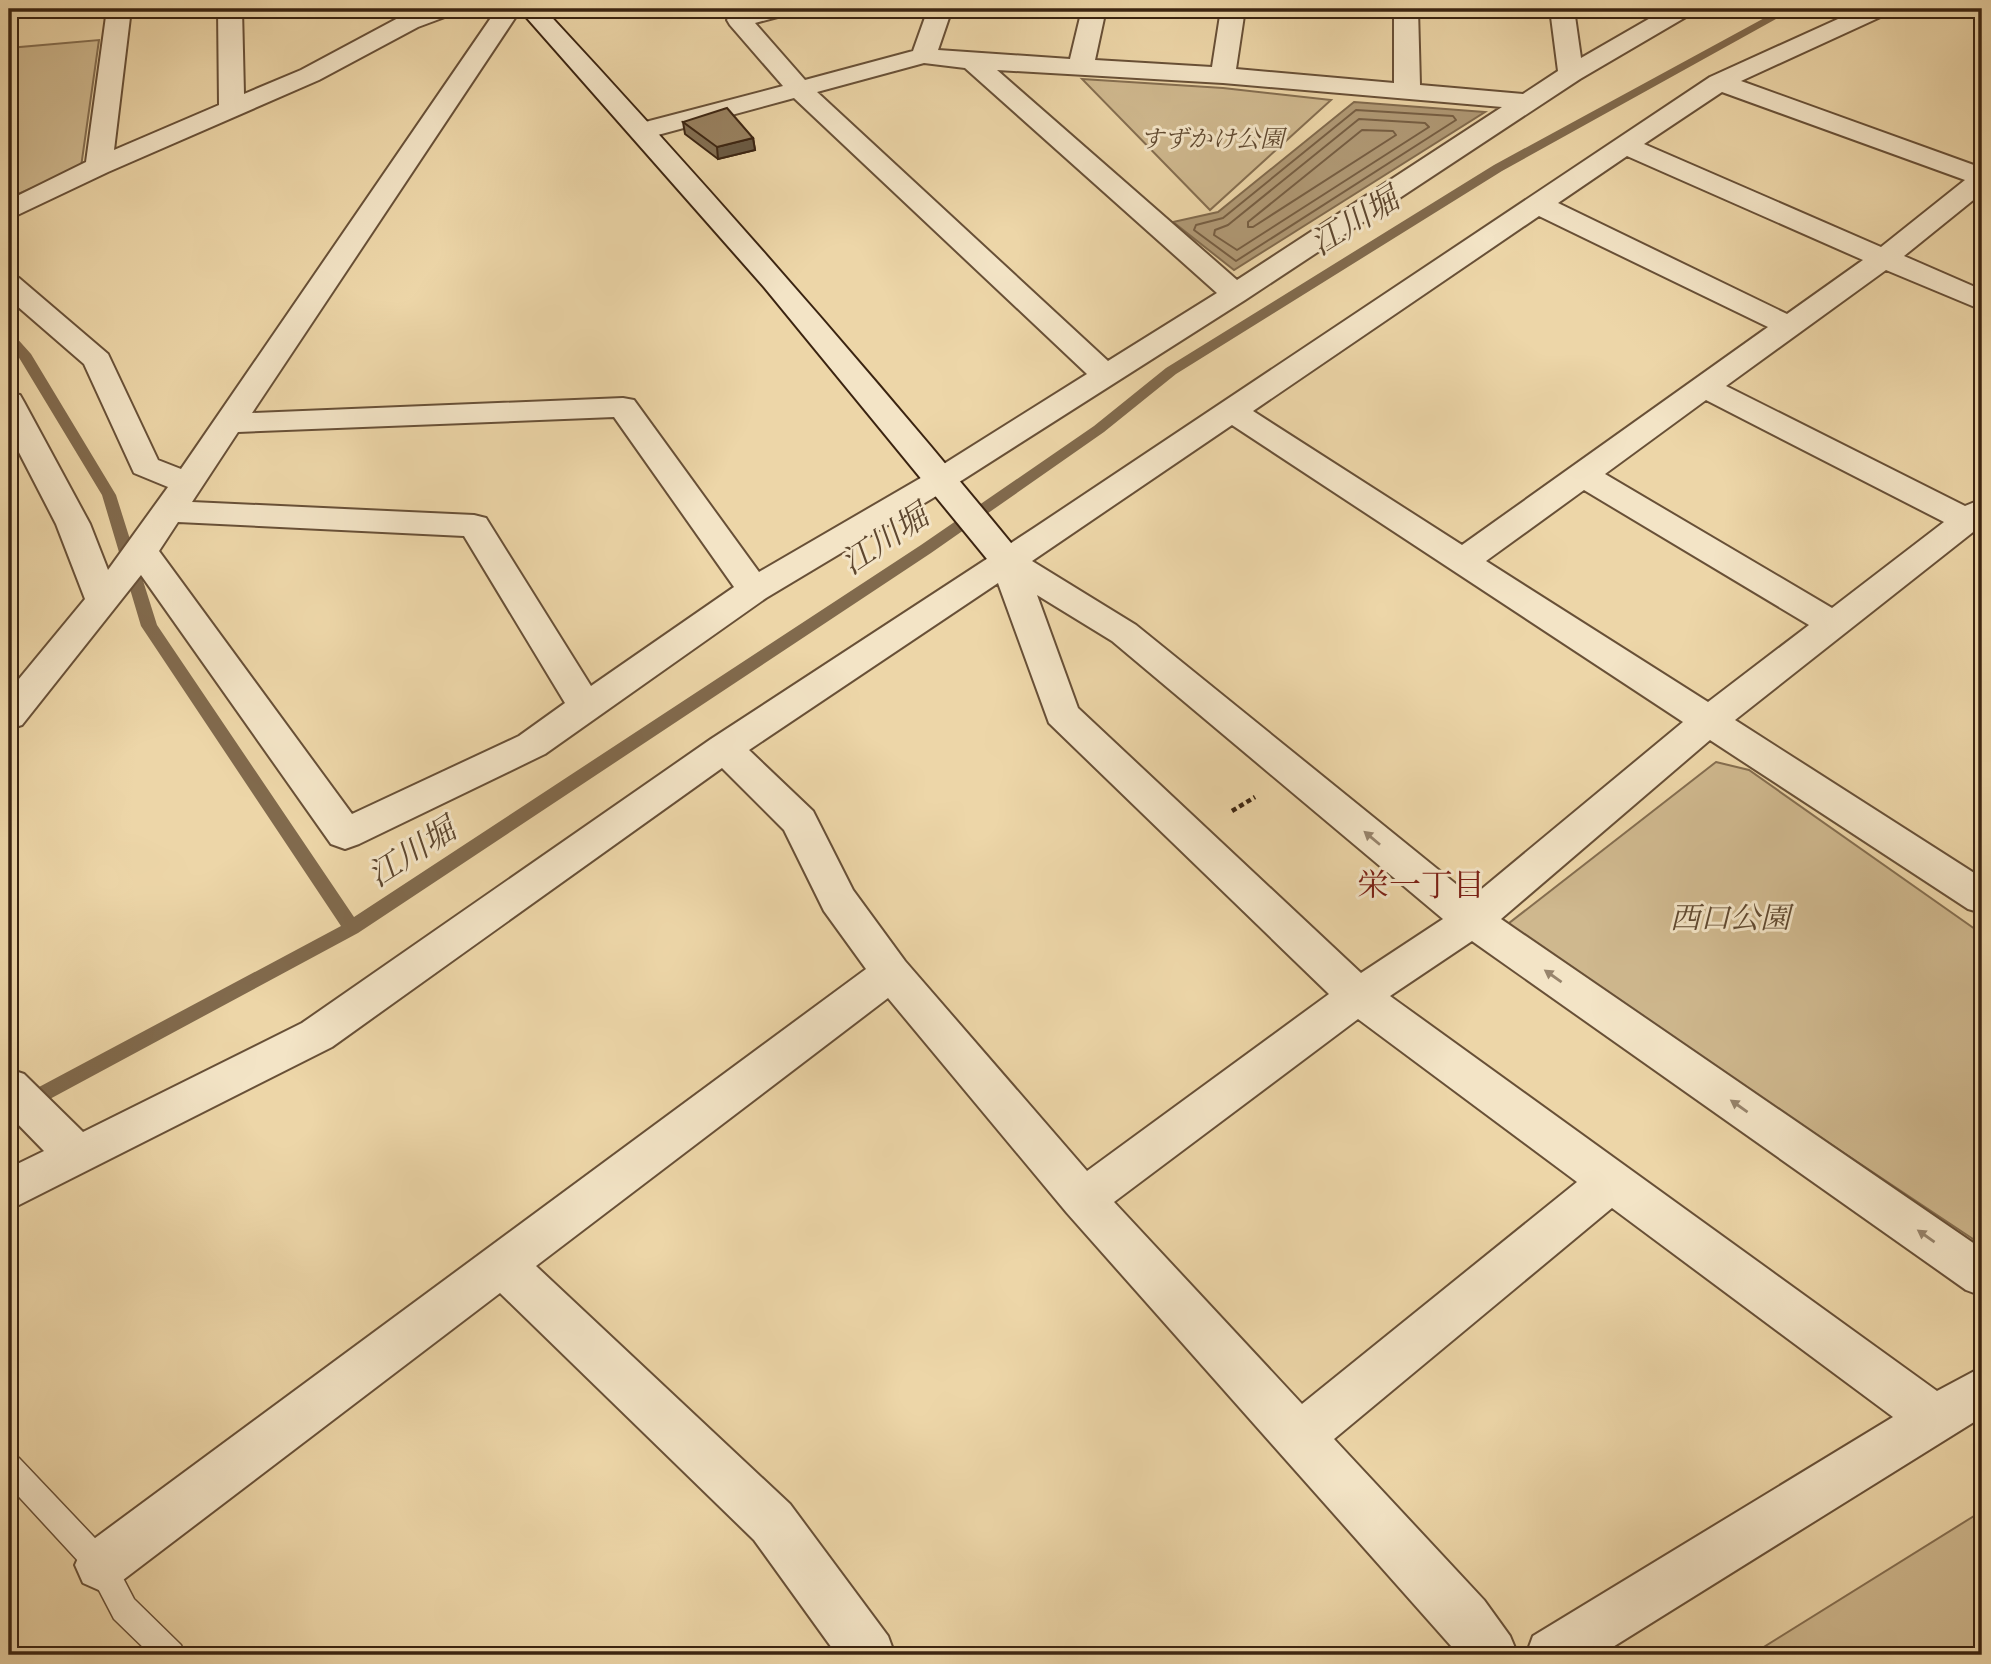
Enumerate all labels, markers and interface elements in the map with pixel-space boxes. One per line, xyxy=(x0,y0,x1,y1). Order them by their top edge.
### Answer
park label: すずかけ公園 xyxy=(1140,124,1288,155)
water label: 江川堀 xyxy=(1304,177,1411,264)
water label: 江川堀 xyxy=(834,494,940,583)
water label: 江川堀 xyxy=(361,807,467,896)
one-way arrow xyxy=(1364,830,1382,845)
district label: 栄一丁目 xyxy=(1357,866,1485,906)
park label: 西口公園 xyxy=(1670,900,1795,937)
one-way arrow xyxy=(1544,969,1562,983)
one-way arrow xyxy=(1730,1099,1748,1113)
one-way arrow xyxy=(1917,1229,1935,1243)

